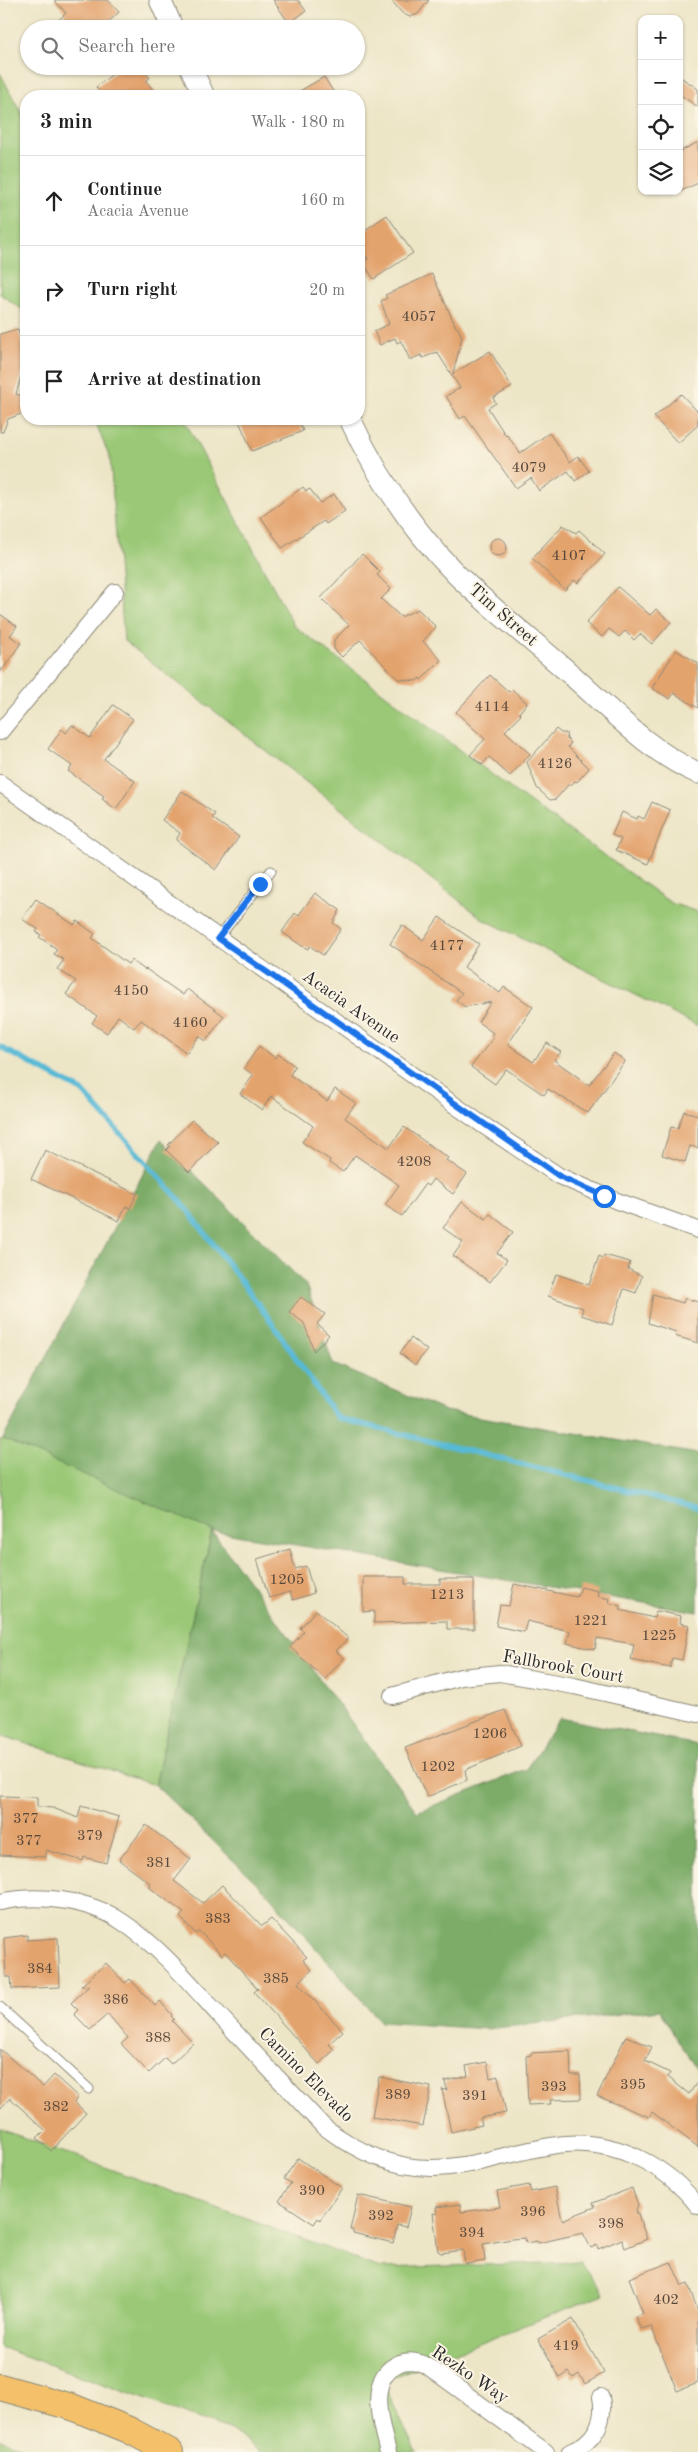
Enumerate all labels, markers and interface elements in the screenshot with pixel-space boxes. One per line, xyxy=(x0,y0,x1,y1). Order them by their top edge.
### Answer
map controls xyxy=(638,15,683,195)
button: + xyxy=(638,15,683,60)
search box xyxy=(20,20,365,75)
icon: search xyxy=(38,34,66,62)
text: Search here xyxy=(78,38,175,57)
button: − xyxy=(638,60,683,105)
button: locate xyxy=(638,105,683,150)
text: 3 min xyxy=(40,112,93,133)
text: Walk · 180 m xyxy=(250,115,345,131)
button: layers xyxy=(638,150,683,195)
text: Continue xyxy=(87,181,162,200)
icon: ahead xyxy=(40,187,68,215)
text: 160 m xyxy=(300,193,345,209)
text: Acacia Avenue xyxy=(87,204,189,220)
icon: right xyxy=(40,277,68,305)
text: Turn right xyxy=(87,281,177,300)
text: 20 m xyxy=(309,283,345,299)
house number: 4057 xyxy=(402,310,436,325)
icon: arrive xyxy=(40,367,68,395)
text: Arrive at destination xyxy=(87,371,261,390)
house number: 4079 xyxy=(512,461,546,476)
house number: 4107 xyxy=(552,549,586,564)
street label: Tim Street xyxy=(465,580,541,650)
house number: 4114 xyxy=(475,700,509,715)
house number: 4126 xyxy=(538,757,572,772)
route end xyxy=(249,873,272,896)
house number: 4177 xyxy=(430,939,464,954)
street label: Acacia Avenue xyxy=(299,967,403,1047)
house number: 4150 xyxy=(114,984,148,999)
house number: 4160 xyxy=(173,1016,207,1031)
house number: 4208 xyxy=(397,1155,431,1170)
route start xyxy=(593,1185,616,1208)
house number: 1205 xyxy=(270,1573,304,1588)
house number: 1213 xyxy=(430,1588,464,1603)
house number: 1221 xyxy=(574,1614,608,1629)
house number: 1225 xyxy=(642,1629,676,1644)
street label: Fallbrook Court xyxy=(501,1647,625,1687)
house number: 1206 xyxy=(473,1727,507,1742)
house number: 1202 xyxy=(421,1760,455,1775)
house number: 377 xyxy=(13,1812,39,1827)
house number: 379 xyxy=(77,1829,103,1844)
house number: 377 xyxy=(16,1834,42,1849)
house number: 381 xyxy=(146,1856,172,1871)
house number: 383 xyxy=(205,1912,231,1927)
house number: 384 xyxy=(27,1962,53,1977)
house number: 385 xyxy=(263,1972,289,1987)
house number: 386 xyxy=(103,1993,129,2008)
street label: Camino Elevado xyxy=(255,2024,357,2126)
house number: 388 xyxy=(145,2031,171,2046)
house number: 395 xyxy=(620,2078,646,2093)
house number: 393 xyxy=(541,2080,567,2095)
house number: 389 xyxy=(385,2088,411,2103)
house number: 391 xyxy=(462,2089,488,2104)
house number: 382 xyxy=(43,2100,69,2115)
house number: 390 xyxy=(299,2184,325,2199)
house number: 396 xyxy=(520,2205,546,2220)
house number: 392 xyxy=(368,2209,394,2224)
house number: 398 xyxy=(598,2217,624,2232)
house number: 394 xyxy=(459,2226,485,2241)
house number: 402 xyxy=(653,2293,679,2308)
house number: 419 xyxy=(553,2339,579,2354)
street label: Rezko Way xyxy=(428,2343,512,2407)

